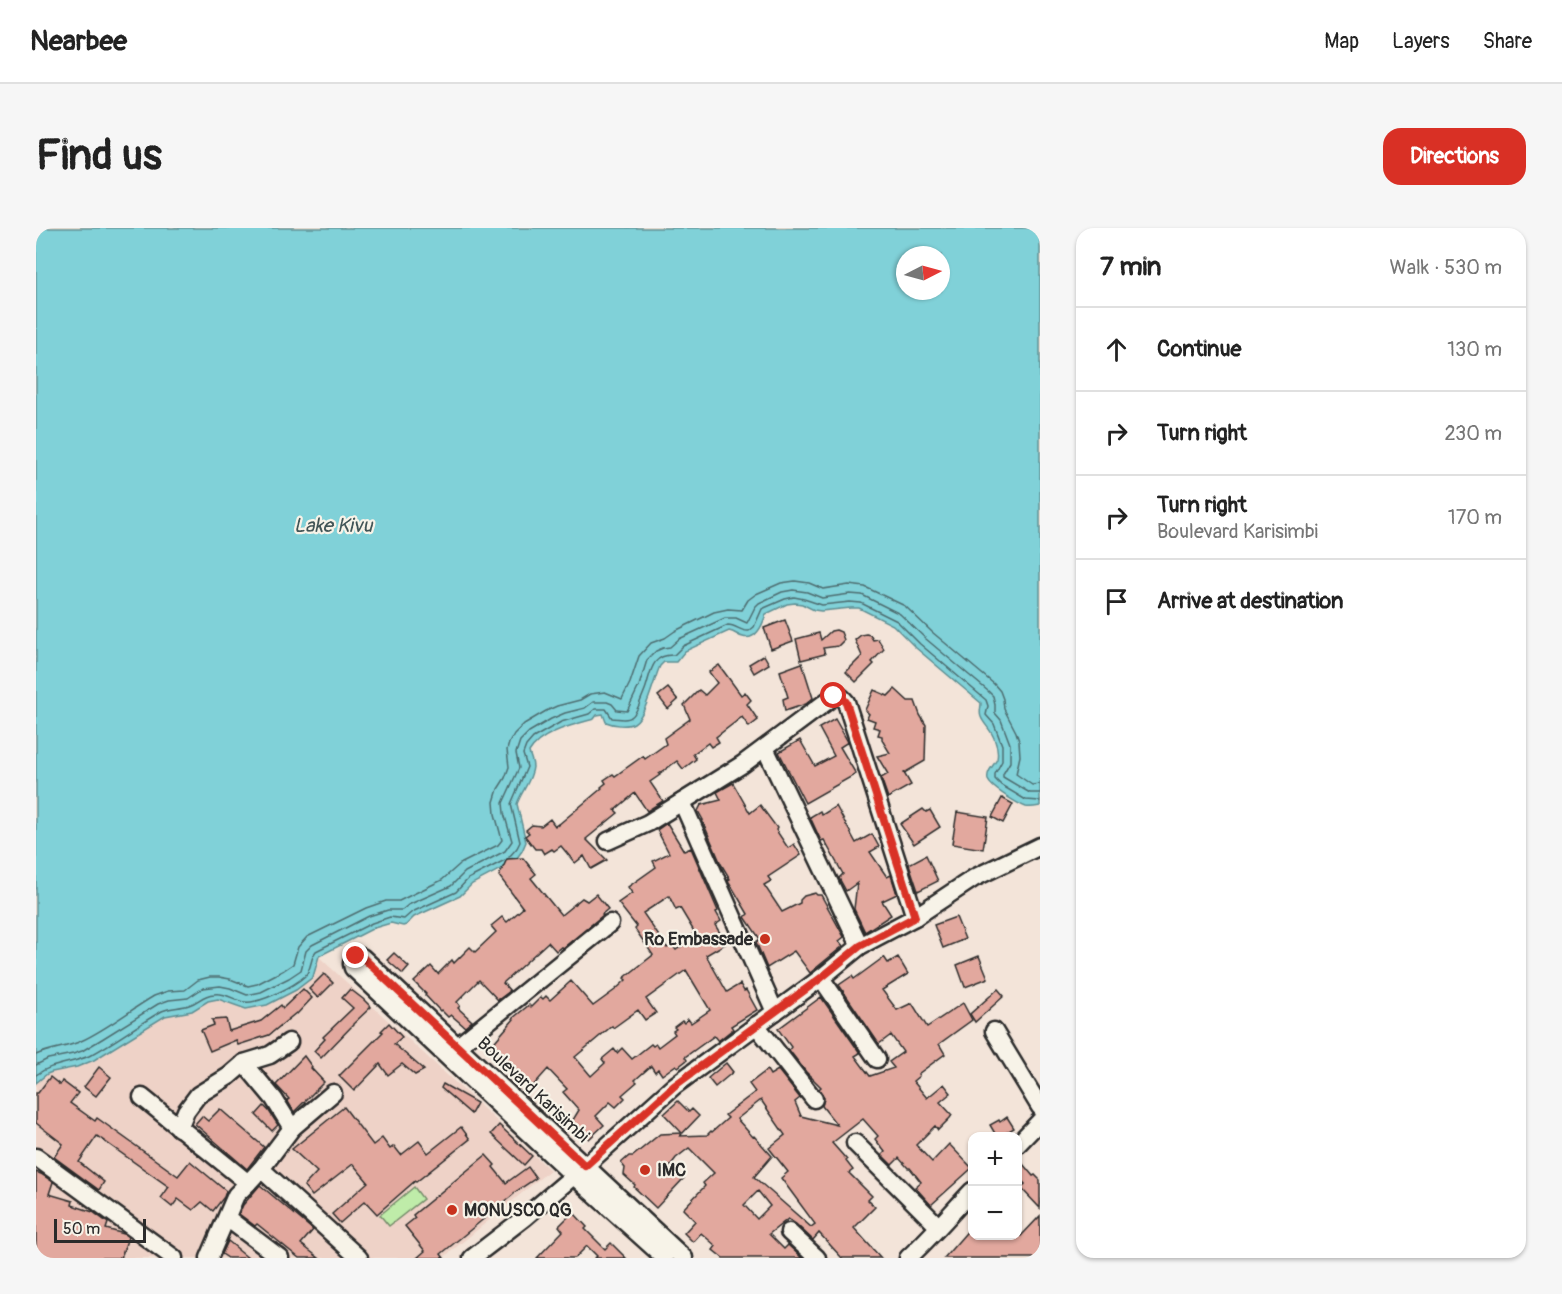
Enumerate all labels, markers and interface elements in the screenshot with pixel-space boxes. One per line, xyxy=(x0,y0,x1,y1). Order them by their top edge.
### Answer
text: Nearbee xyxy=(30,24,127,59)
text: Map xyxy=(1324,28,1359,55)
text: Layers xyxy=(1392,28,1450,55)
text: Share xyxy=(1483,28,1532,55)
button: Directions xyxy=(1383,128,1526,185)
text: Find us xyxy=(36,130,162,182)
north arrow xyxy=(896,246,950,300)
text: 7 min xyxy=(1100,251,1162,283)
text: Walk · 530 m xyxy=(1390,255,1502,280)
icon: ahead xyxy=(1100,333,1133,366)
text: Continue xyxy=(1157,335,1241,363)
text: 130 m xyxy=(1447,337,1502,362)
icon: right xyxy=(1100,417,1133,450)
text: Turn right xyxy=(1157,419,1247,447)
text: 230 m xyxy=(1445,421,1502,446)
text: Turn right xyxy=(1157,491,1247,519)
icon: right xyxy=(1100,501,1133,534)
text: 170 m xyxy=(1448,505,1502,530)
water label: Lake Kivu xyxy=(294,513,374,538)
text: Boulevard Karisimbi xyxy=(1157,519,1318,544)
icon: arrive xyxy=(1100,585,1133,618)
text: Arrive at destination xyxy=(1157,587,1343,615)
route start xyxy=(820,682,846,708)
place label: Ro Embassade xyxy=(644,928,754,951)
marker: Ro Embassade xyxy=(758,932,772,946)
route end xyxy=(342,942,368,968)
street label: Boulevard Karisimbi xyxy=(472,1032,594,1148)
map controls xyxy=(968,1132,1022,1240)
button: + xyxy=(968,1132,1022,1186)
place label: IMC xyxy=(657,1159,686,1182)
marker: IMC xyxy=(638,1163,652,1177)
button: − xyxy=(968,1186,1022,1240)
place label: MONUSCO QG xyxy=(464,1199,572,1222)
marker: MONUSCO QG xyxy=(445,1203,459,1217)
scale bar xyxy=(54,1216,146,1244)
text: 50 m xyxy=(63,1219,100,1239)

